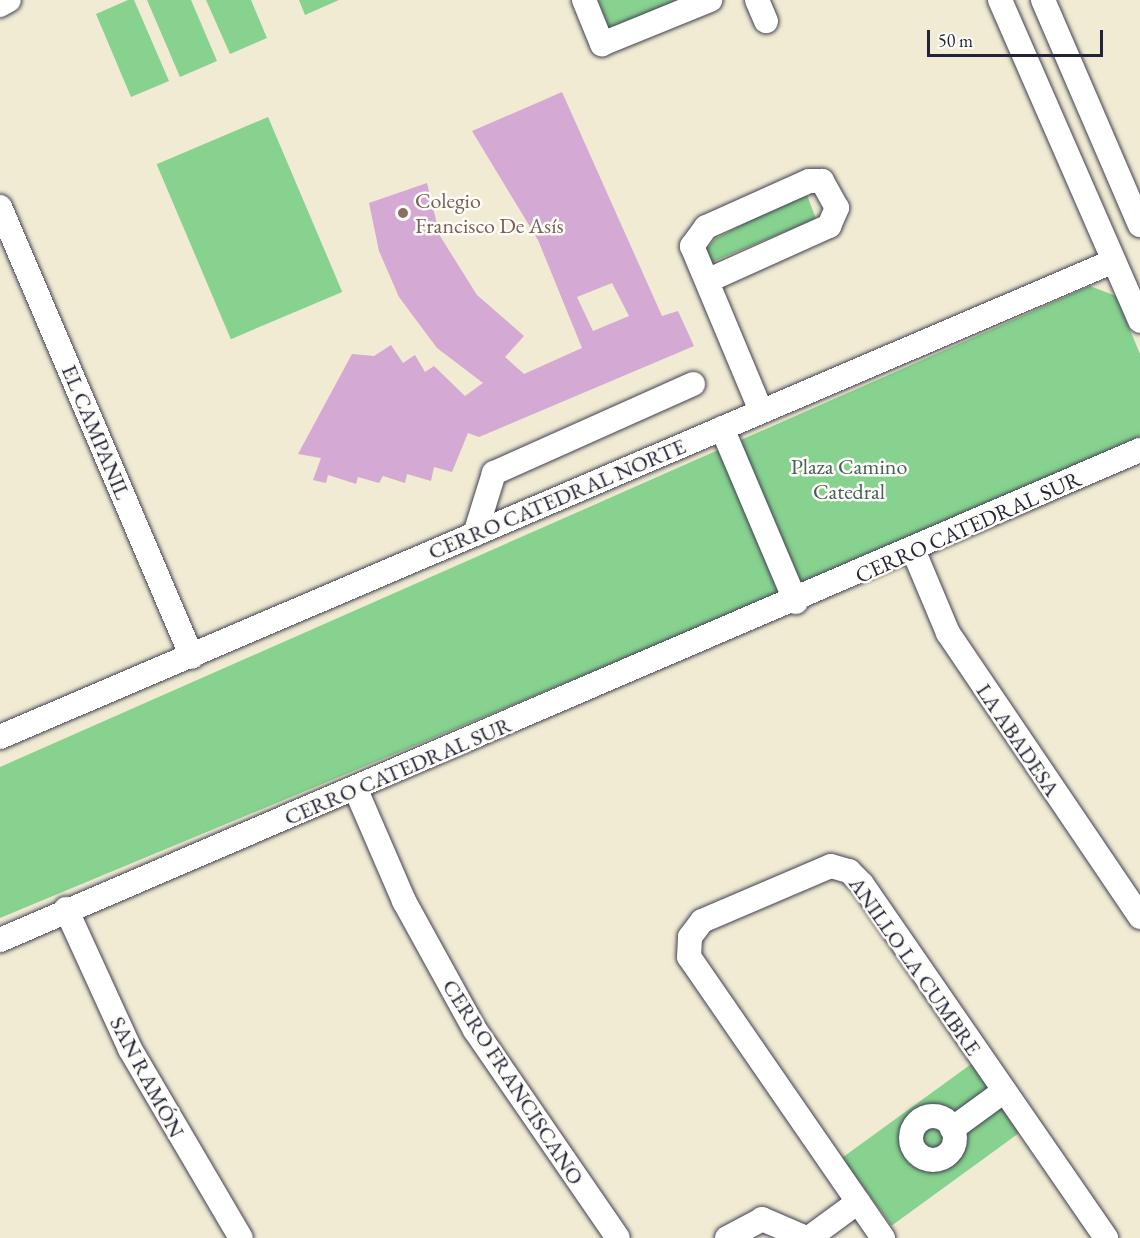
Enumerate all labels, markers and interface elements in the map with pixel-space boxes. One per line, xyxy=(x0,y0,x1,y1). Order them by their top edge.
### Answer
scale bar xyxy=(930,18,1106,56)
text: 50 m xyxy=(938,29,973,52)
place label: Colegio Francisco De Asís xyxy=(415,187,564,238)
marker: Colegio Francisco De Asís xyxy=(396,206,410,220)
street label: EL CAMPANIL xyxy=(56,361,136,503)
street label: CERRO CATEDRAL NORTE xyxy=(424,433,690,565)
park label: Plaza Camino Catedral xyxy=(791,453,907,505)
street label: CERRO CATEDRAL SUR xyxy=(851,465,1085,589)
street label: LA ABADESA xyxy=(971,679,1065,801)
street label: CERRO CATEDRAL SUR xyxy=(280,711,516,831)
street label: ANILLO LA CUMBRE xyxy=(843,872,987,1060)
street label: CERRO FRANCISCANO xyxy=(437,974,589,1190)
street label: SAN RAMÓN xyxy=(104,1012,190,1142)

